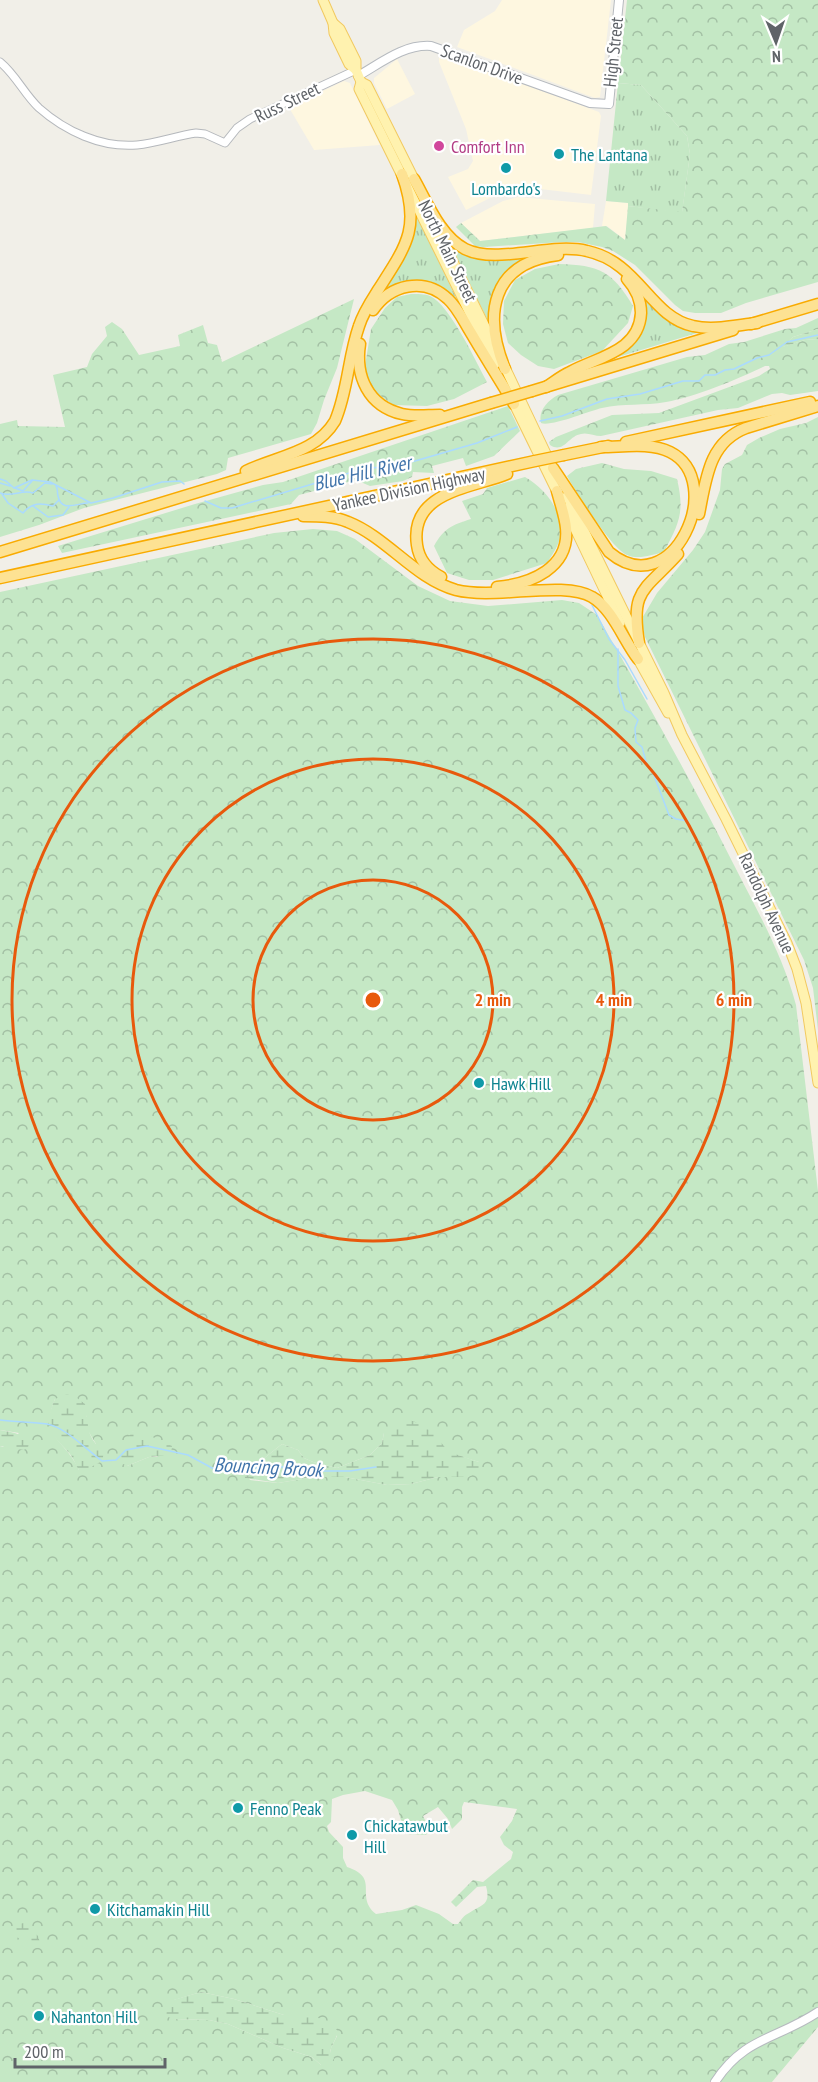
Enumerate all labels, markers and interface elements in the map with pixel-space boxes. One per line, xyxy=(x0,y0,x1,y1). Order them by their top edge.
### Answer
north arrow xyxy=(746,12,806,72)
street label: High Street xyxy=(598,16,628,88)
street label: Scanlon Drive xyxy=(438,39,526,89)
text: N xyxy=(772,47,781,67)
street label: Russ Street xyxy=(251,76,323,128)
place label: Comfort Inn xyxy=(451,135,525,158)
marker: Comfort Inn xyxy=(432,139,446,153)
place label: The Lantana xyxy=(571,143,648,166)
marker: The Lantana xyxy=(552,147,566,161)
marker: Lombardo's xyxy=(499,161,513,175)
place label: Lombardo's xyxy=(471,177,541,200)
street label: North Main Street xyxy=(413,196,483,306)
water label: Blue Hill River xyxy=(311,449,416,497)
street label: Yankee Division Highway xyxy=(331,462,487,516)
street label: Randolph Avenue xyxy=(734,849,800,957)
text: 2 min xyxy=(475,988,511,1011)
text: 4 min xyxy=(596,988,632,1011)
text: 6 min xyxy=(716,988,752,1011)
centre of rings xyxy=(363,990,383,1010)
place label: Hawk Hill xyxy=(491,1072,552,1095)
marker: Hawk Hill xyxy=(472,1076,486,1090)
water label: Bouncing Brook xyxy=(213,1451,325,1483)
place label: Fenno Peak xyxy=(250,1797,321,1820)
marker: Fenno Peak xyxy=(231,1801,245,1815)
place label: Chickatawbut Hill xyxy=(364,1814,448,1858)
marker: Chickatawbut Hill xyxy=(345,1828,359,1842)
place label: Kitchamakin Hill xyxy=(107,1898,210,1921)
marker: Kitchamakin Hill xyxy=(88,1902,102,1916)
place label: Nahanton Hill xyxy=(51,2005,138,2028)
marker: Nahanton Hill xyxy=(32,2009,46,2023)
scale bar xyxy=(15,2031,165,2069)
text: 200 m xyxy=(24,2040,64,2063)

